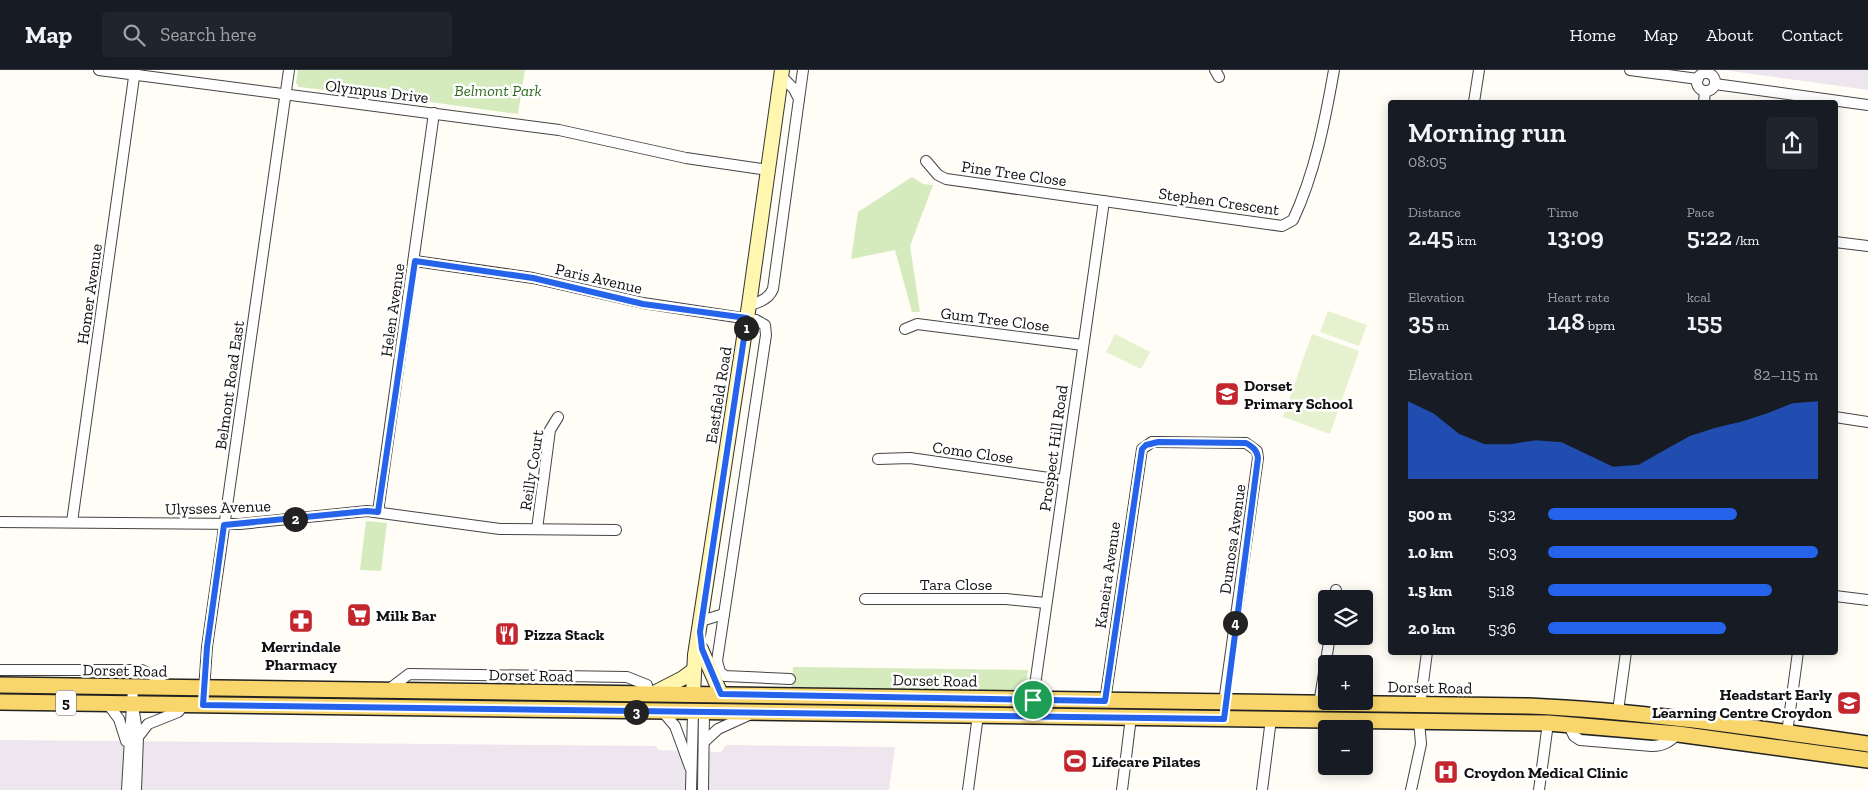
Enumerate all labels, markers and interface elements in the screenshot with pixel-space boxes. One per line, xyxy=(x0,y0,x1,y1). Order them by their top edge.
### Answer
search box xyxy=(102,12,452,57)
text: Map xyxy=(25,20,72,49)
icon: search xyxy=(120,21,148,49)
text: Search here xyxy=(160,23,257,46)
text: Home xyxy=(1569,24,1616,46)
text: Map xyxy=(1644,24,1678,46)
text: About xyxy=(1706,24,1753,46)
text: Contact xyxy=(1781,24,1843,46)
street label: Olympus Drive xyxy=(324,76,430,107)
park label: Belmont Park xyxy=(454,81,542,100)
text: Morning run xyxy=(1408,116,1566,149)
button: share xyxy=(1766,117,1818,169)
text: 08:05 xyxy=(1408,152,1447,171)
street label: Pine Tree Close xyxy=(960,157,1068,190)
street label: Stephen Crescent xyxy=(1157,184,1281,219)
text: Distance xyxy=(1408,204,1461,221)
text: Time xyxy=(1547,204,1579,221)
text: Pace xyxy=(1687,204,1714,221)
text: 2.45 xyxy=(1408,221,1454,251)
text: 13:09 xyxy=(1547,221,1604,251)
text: 5:22 xyxy=(1687,221,1732,251)
text: km xyxy=(1454,232,1476,249)
text: /km xyxy=(1732,232,1759,249)
street label: Homer Avenue xyxy=(73,242,106,346)
street label: Paris Avenue xyxy=(553,259,644,298)
street label: Helen Avenue xyxy=(377,262,408,358)
text: Elevation xyxy=(1408,289,1465,306)
text: Heart rate xyxy=(1547,289,1610,306)
text: kcal xyxy=(1687,289,1711,306)
street label: Gum Tree Close xyxy=(939,303,1050,336)
text: 35 xyxy=(1408,306,1434,336)
text: 148 xyxy=(1547,306,1585,336)
text: 155 xyxy=(1687,306,1722,336)
pin: 1 xyxy=(734,316,758,340)
text: m xyxy=(1434,317,1449,334)
text: bpm xyxy=(1585,317,1615,334)
street label: Belmont Road East xyxy=(211,319,248,451)
text: 1 xyxy=(744,320,749,337)
street label: Eastfield Road xyxy=(701,345,736,445)
text: Elevation xyxy=(1408,365,1473,384)
text: 82–115 m xyxy=(1754,365,1818,384)
place label: Dorset Primary School xyxy=(1244,376,1353,413)
school or university icon: Dorset Primary School xyxy=(1214,381,1240,407)
street label: Prospect Hill Road xyxy=(1035,383,1072,513)
street label: Reilly Court xyxy=(516,428,547,512)
street label: Como Close xyxy=(931,437,1015,468)
street label: Dumosa Avenue xyxy=(1215,483,1250,595)
street label: Ulysses Avenue xyxy=(165,496,271,519)
text: 500 m xyxy=(1408,505,1452,524)
text: 5:32 xyxy=(1488,505,1516,524)
pin: 2 xyxy=(282,506,308,532)
text: 2 xyxy=(292,511,299,528)
street label: Kaneira Avenue xyxy=(1091,521,1124,630)
text: 1.0 km xyxy=(1408,543,1453,562)
text: 5:03 xyxy=(1488,543,1517,562)
street label: Tara Close xyxy=(920,575,992,594)
text: 1.5 km xyxy=(1408,581,1452,600)
text: 5:18 xyxy=(1488,581,1515,600)
map controls xyxy=(1318,590,1373,775)
button: layers xyxy=(1318,590,1373,645)
supermarket icon: Milk Bar xyxy=(346,602,372,628)
place label: Milk Bar xyxy=(376,606,437,625)
pharmacy icon: Merrindale Pharmacy xyxy=(288,608,314,634)
pin: 4 xyxy=(1222,610,1248,636)
text: 4 xyxy=(1232,615,1239,632)
text: 2.0 km xyxy=(1408,619,1455,638)
text: 5:36 xyxy=(1488,619,1516,638)
restaurant icon: Pizza Stack xyxy=(494,621,520,647)
place label: Pizza Stack xyxy=(524,625,605,644)
place label: Merrindale Pharmacy xyxy=(261,637,341,674)
button: + xyxy=(1318,655,1373,710)
street label: Dorset Road xyxy=(82,660,168,681)
street label: Dorset Road xyxy=(488,665,574,686)
street label: Dorset Road xyxy=(892,670,978,691)
street label: Dorset Road xyxy=(1387,677,1473,698)
pin xyxy=(1012,679,1054,721)
place label: Headstart Early Learning Centre Croydon xyxy=(1652,685,1833,722)
icon: arrive xyxy=(1019,686,1047,714)
road number: 5 xyxy=(56,690,76,716)
school or university icon: Headstart Early Learning Centre Croydon xyxy=(1836,690,1862,716)
pin: 3 xyxy=(624,700,648,724)
text: 3 xyxy=(633,704,640,721)
button: − xyxy=(1318,720,1373,775)
sports icon: Lifecare Pilates xyxy=(1062,748,1088,774)
place label: Lifecare Pilates xyxy=(1092,752,1201,771)
hospital icon: Croydon Medical Clinic xyxy=(1433,759,1459,785)
place label: Croydon Medical Clinic xyxy=(1464,763,1629,782)

